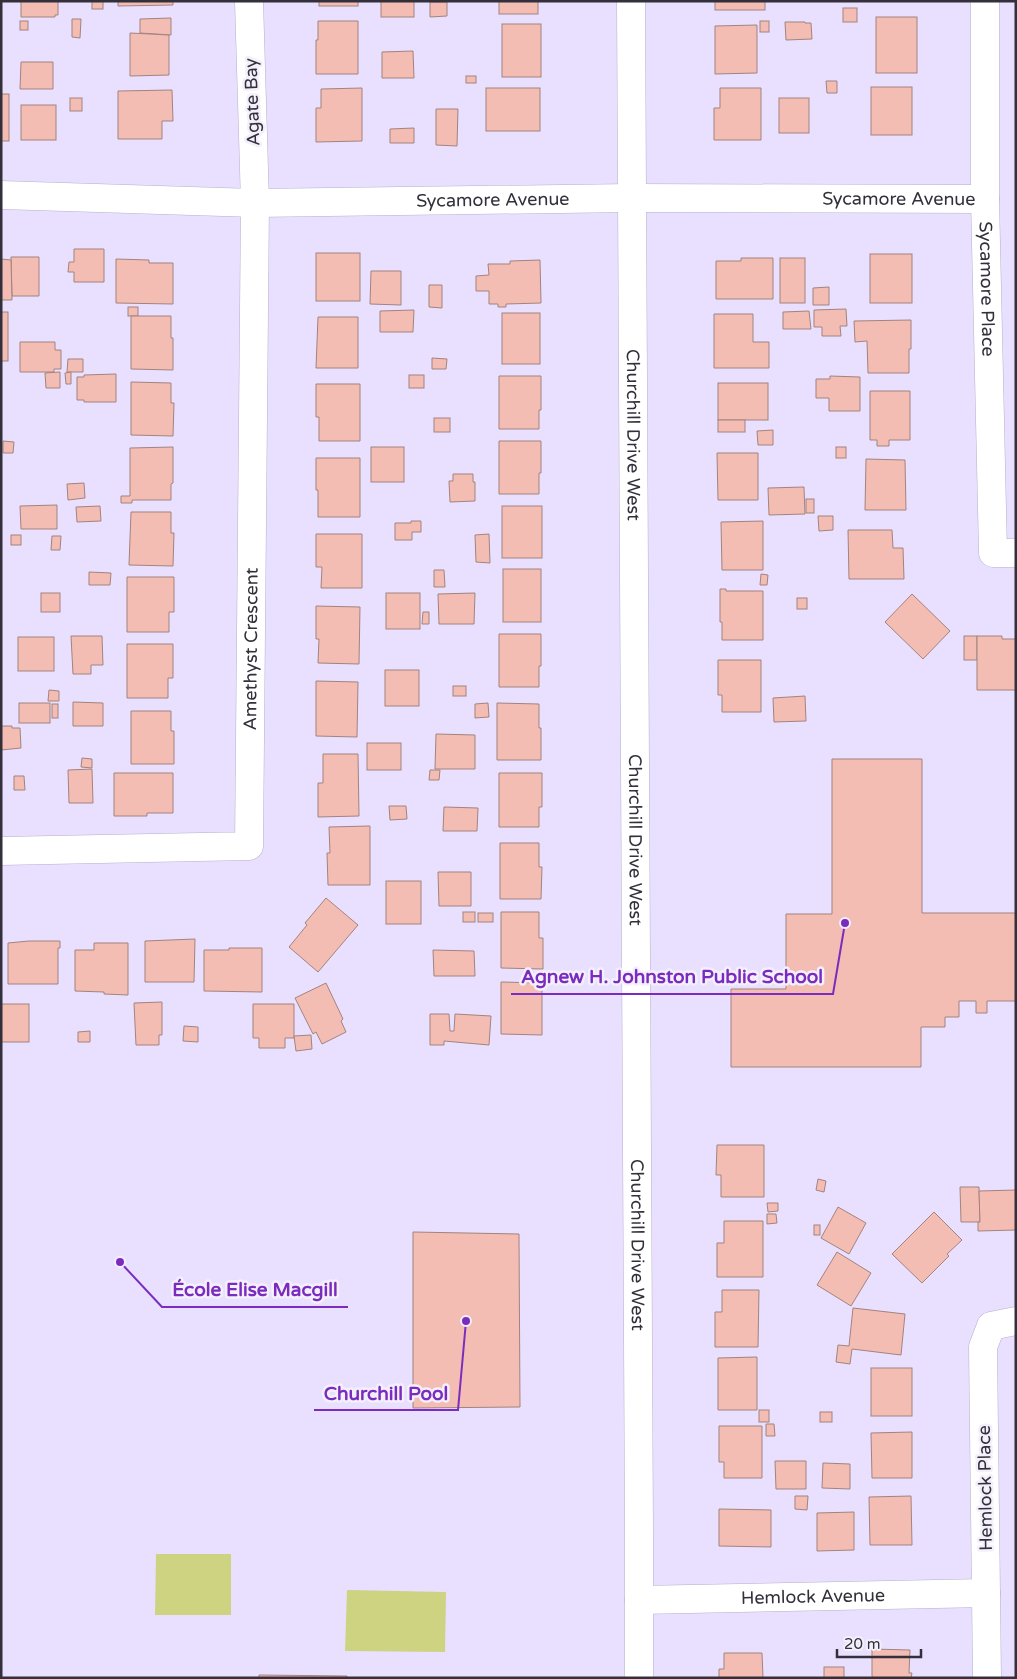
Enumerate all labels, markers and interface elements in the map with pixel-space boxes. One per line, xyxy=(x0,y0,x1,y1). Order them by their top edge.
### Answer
street label: Agate Bay xyxy=(239,57,265,146)
street label: Sycamore Avenue xyxy=(416,188,570,212)
street label: Sycamore Avenue xyxy=(822,188,976,210)
street label: Sycamore Place xyxy=(975,221,1000,357)
street label: Churchill Drive West xyxy=(622,349,645,521)
street label: Amethyst Crescent xyxy=(239,567,263,731)
street label: Churchill Drive West xyxy=(624,754,647,926)
callout: Agnew H. Johnston Public School xyxy=(511,960,833,994)
text: Agnew H. Johnston Public School xyxy=(521,966,823,989)
street label: Churchill Drive West xyxy=(626,1159,649,1331)
callout: École Elise Macgill xyxy=(162,1273,348,1307)
text: École Elise Macgill xyxy=(172,1278,338,1302)
callout: Churchill Pool xyxy=(314,1376,458,1410)
text: Churchill Pool xyxy=(324,1383,448,1405)
street label: Hemlock Place xyxy=(973,1425,997,1551)
street label: Hemlock Avenue xyxy=(741,1584,885,1609)
scale bar xyxy=(837,1626,921,1658)
text: 20 m xyxy=(844,1635,881,1653)

